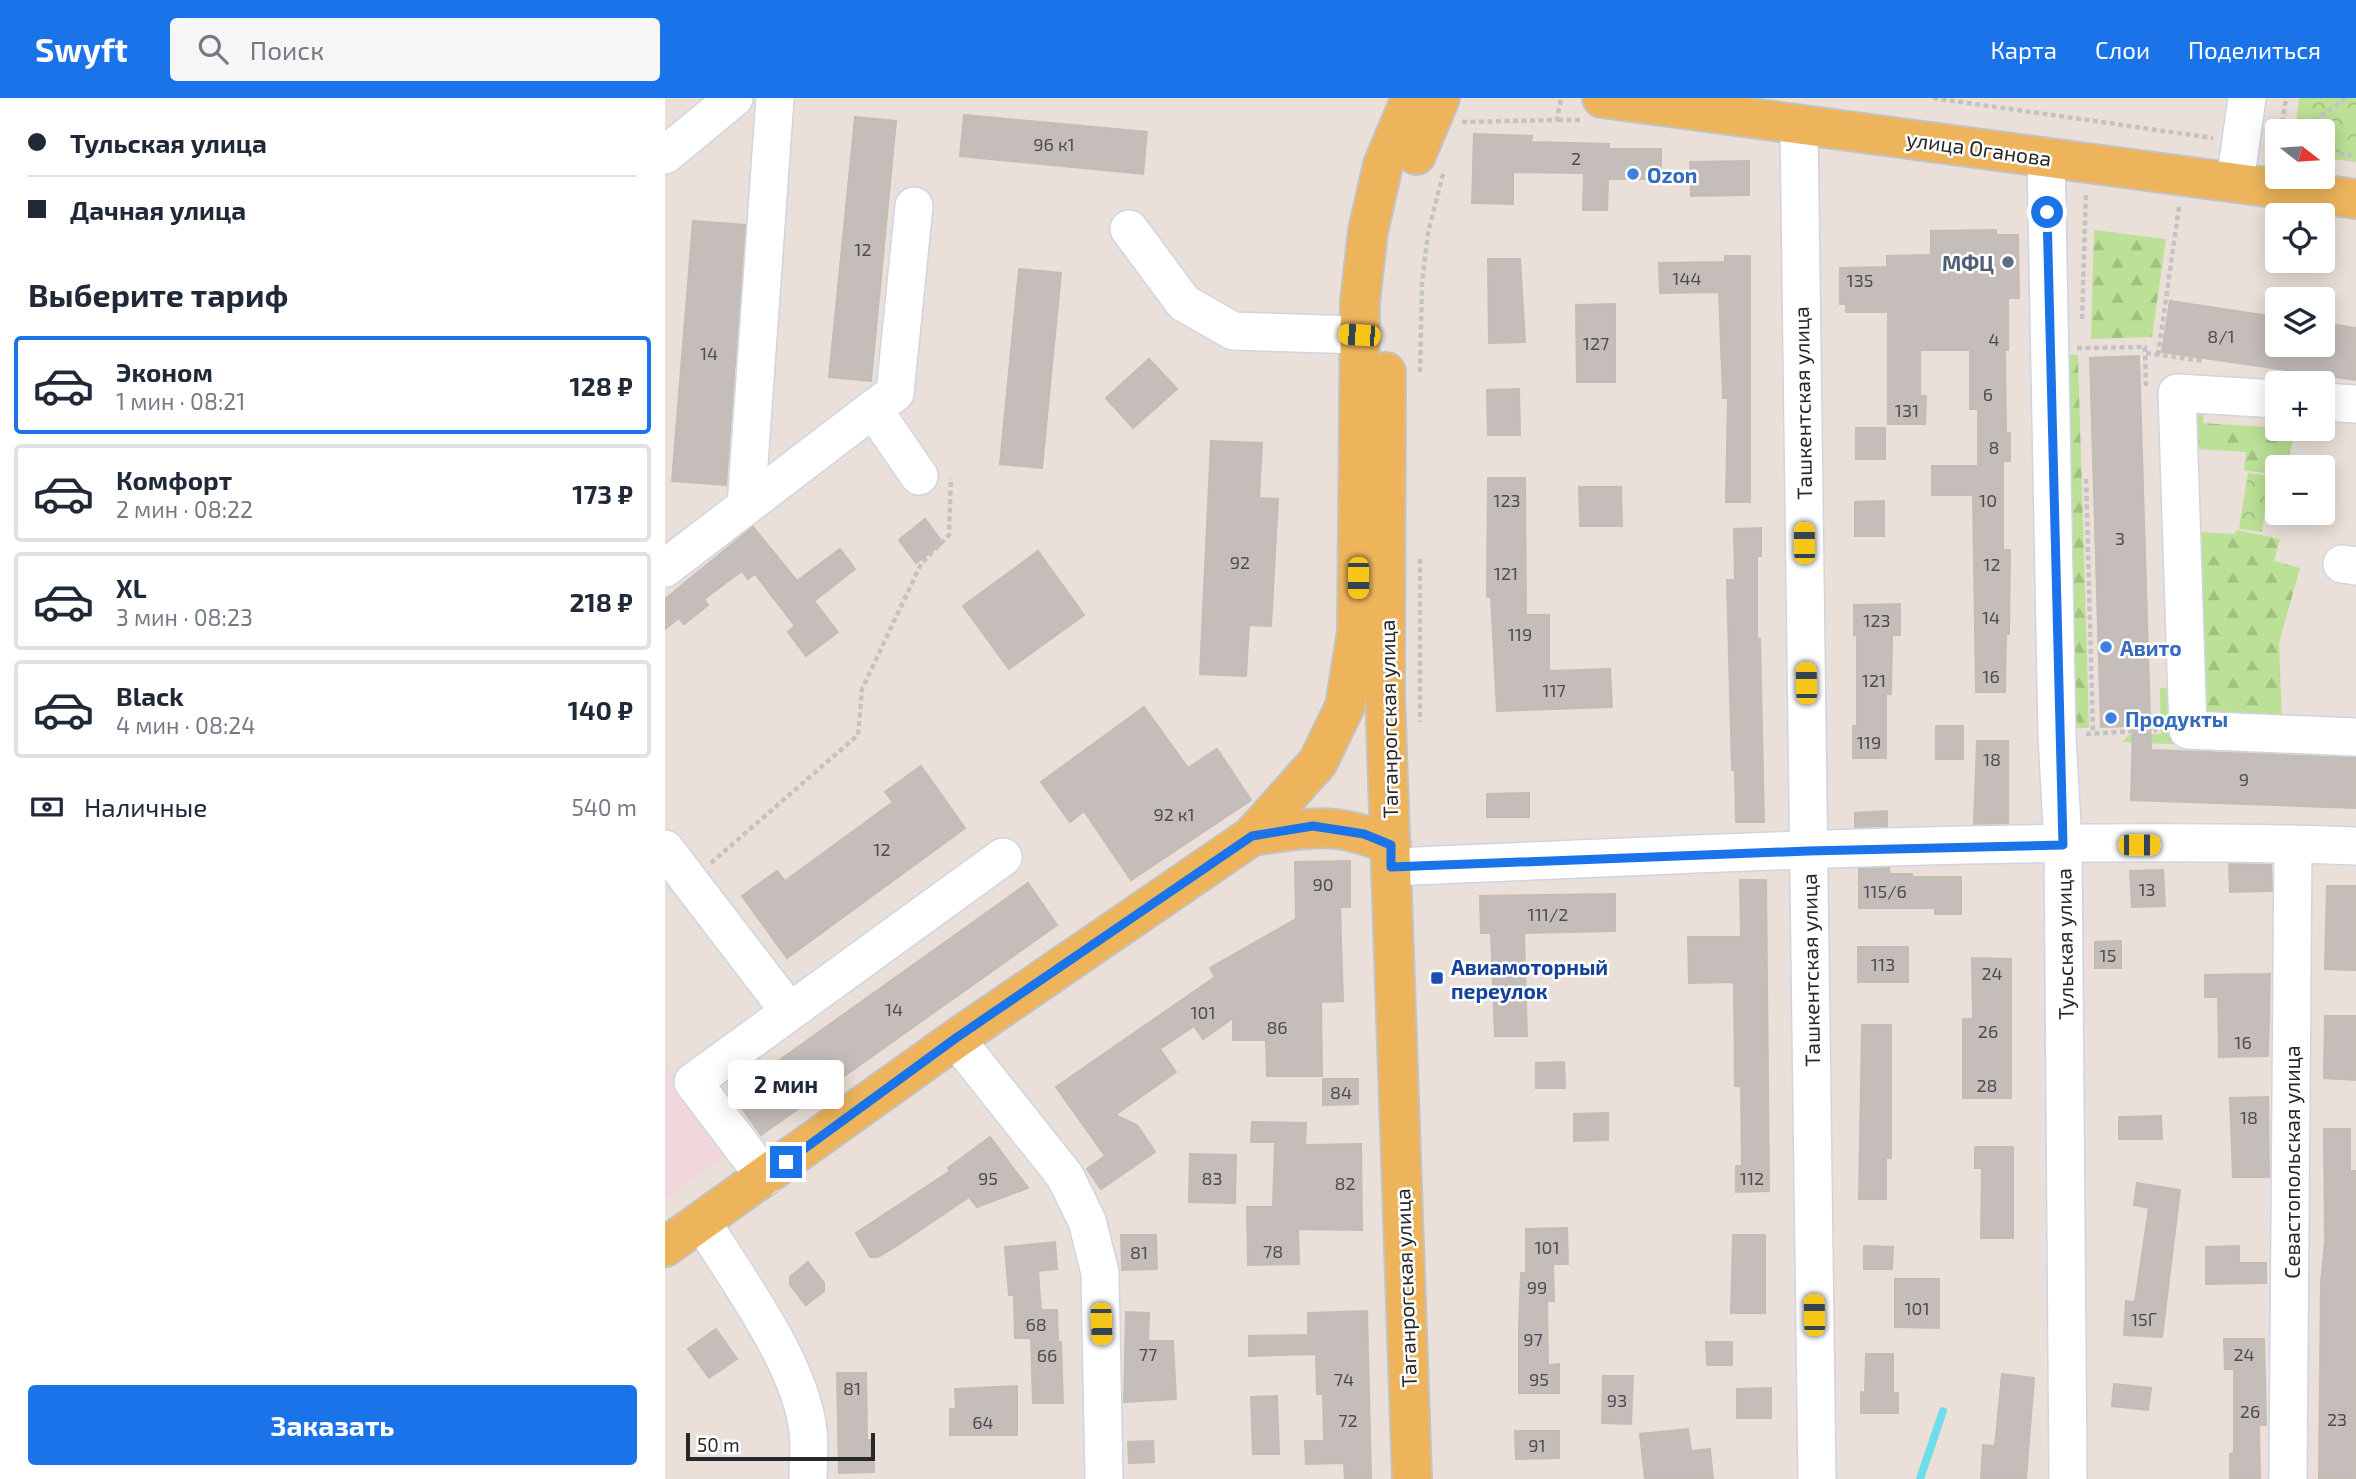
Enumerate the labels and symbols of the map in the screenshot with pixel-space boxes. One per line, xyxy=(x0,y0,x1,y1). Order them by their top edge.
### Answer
north arrow xyxy=(2265,119,2335,189)
street label: улица Оганова xyxy=(1905,125,2053,172)
house number: 96 к1 xyxy=(1033,133,1075,155)
house number: 2 xyxy=(1571,147,1581,169)
place label: Ozon xyxy=(1647,162,1697,187)
marker: Ozon xyxy=(1625,166,1641,182)
route start xyxy=(2031,196,2063,228)
house number: 12 xyxy=(854,238,872,260)
place label: МФЦ xyxy=(1942,250,1994,275)
marker: МФЦ xyxy=(2000,254,2016,270)
house number: 144 xyxy=(1672,267,1702,289)
house number: 135 xyxy=(1847,269,1873,291)
street label: Ташкентская улица xyxy=(1788,306,1817,500)
car xyxy=(1338,323,1381,347)
house number: 8/1 xyxy=(2207,325,2235,347)
house number: 4 xyxy=(1988,328,2000,350)
house number: 127 xyxy=(1583,332,1609,354)
house number: 14 xyxy=(700,342,718,364)
house number: 6 xyxy=(1983,383,1993,405)
house number: 131 xyxy=(1895,399,1919,421)
house number: 8 xyxy=(1989,436,1999,458)
house number: 123 xyxy=(1493,489,1521,511)
house number: 10 xyxy=(1979,489,1997,511)
car xyxy=(1794,522,1815,564)
house number: 3 xyxy=(2115,527,2125,549)
house number: 92 xyxy=(1230,551,1250,573)
house number: 12 xyxy=(1983,553,2001,575)
car xyxy=(1348,557,1369,599)
house number: 121 xyxy=(1494,562,1518,584)
house number: 14 xyxy=(1982,606,2000,628)
house number: 123 xyxy=(1863,609,1891,631)
street label: Таганрогская улица xyxy=(1374,619,1403,819)
house number: 119 xyxy=(1508,623,1532,645)
place label: Авито xyxy=(2120,635,2182,660)
marker: Авито xyxy=(2098,639,2114,655)
car xyxy=(1796,662,1817,704)
house number: 16 xyxy=(1982,665,2000,687)
house number: 121 xyxy=(1862,669,1886,691)
house number: 117 xyxy=(1542,679,1566,701)
place label: Продукты xyxy=(2125,706,2228,731)
marker: Продукты xyxy=(2103,710,2119,726)
house number: 119 xyxy=(1857,731,1881,753)
house number: 18 xyxy=(1983,748,2001,770)
house number: 9 xyxy=(2239,768,2249,790)
house number: 92 к1 xyxy=(1153,803,1195,825)
car xyxy=(2119,835,2161,856)
house number: 12 xyxy=(873,838,891,860)
street label: Тульская улица xyxy=(2050,868,2079,1020)
house number: 90 xyxy=(1312,873,1334,895)
street label: Ташкентская улица xyxy=(1796,873,1825,1067)
house number: 13 xyxy=(2138,878,2156,900)
house number: 115/6 xyxy=(1863,880,1907,902)
house number: 111/2 xyxy=(1528,903,1568,925)
house number: 15 xyxy=(2100,944,2116,966)
house number: 113 xyxy=(1871,953,1895,975)
place label: Авиамоторный переулок xyxy=(1451,954,1608,1003)
house number: 24 xyxy=(1981,962,2003,984)
marker: Авиамоторный переулок xyxy=(1429,970,1445,986)
house number: 14 xyxy=(885,998,903,1020)
house number: 101 xyxy=(1190,1001,1216,1023)
house number: 86 xyxy=(1266,1016,1288,1038)
house number: 26 xyxy=(1978,1020,1998,1042)
house number: 16 xyxy=(2234,1031,2252,1053)
street label: Севастопольская улица xyxy=(2279,1045,2305,1279)
callout: 2 мин xyxy=(728,1060,844,1110)
house number: 28 xyxy=(1976,1074,1998,1096)
house number: 84 xyxy=(1330,1081,1352,1103)
house number: 18 xyxy=(2240,1106,2258,1128)
route end xyxy=(770,1146,802,1178)
house number: 95 xyxy=(978,1167,998,1189)
house number: 83 xyxy=(1202,1167,1222,1189)
house number: 112 xyxy=(1740,1167,1764,1189)
house number: 82 xyxy=(1334,1172,1356,1194)
street label: Таганрогская улица xyxy=(1389,1188,1422,1388)
house number: 101 xyxy=(1534,1236,1560,1258)
house number: 78 xyxy=(1263,1240,1283,1262)
house number: 81 xyxy=(1130,1241,1148,1263)
house number: 99 xyxy=(1527,1276,1547,1298)
car xyxy=(1804,1294,1825,1336)
house number: 101 xyxy=(1904,1297,1930,1319)
car xyxy=(1090,1303,1113,1345)
house number: 15Г xyxy=(2131,1308,2157,1330)
house number: 68 xyxy=(1025,1313,1047,1335)
house number: 97 xyxy=(1523,1328,1543,1350)
house number: 77 xyxy=(1139,1343,1157,1365)
house number: 24 xyxy=(2233,1343,2255,1365)
house number: 66 xyxy=(1037,1344,1057,1366)
house number: 74 xyxy=(1334,1368,1354,1390)
house number: 95 xyxy=(1529,1368,1549,1390)
house number: 81 xyxy=(843,1377,861,1399)
house number: 93 xyxy=(1607,1389,1627,1411)
house number: 26 xyxy=(2240,1400,2260,1422)
house number: 23 xyxy=(2327,1408,2347,1430)
house number: 72 xyxy=(1338,1409,1358,1431)
house number: 64 xyxy=(972,1411,994,1433)
scale bar xyxy=(686,1430,875,1462)
house number: 91 xyxy=(1528,1434,1546,1456)

